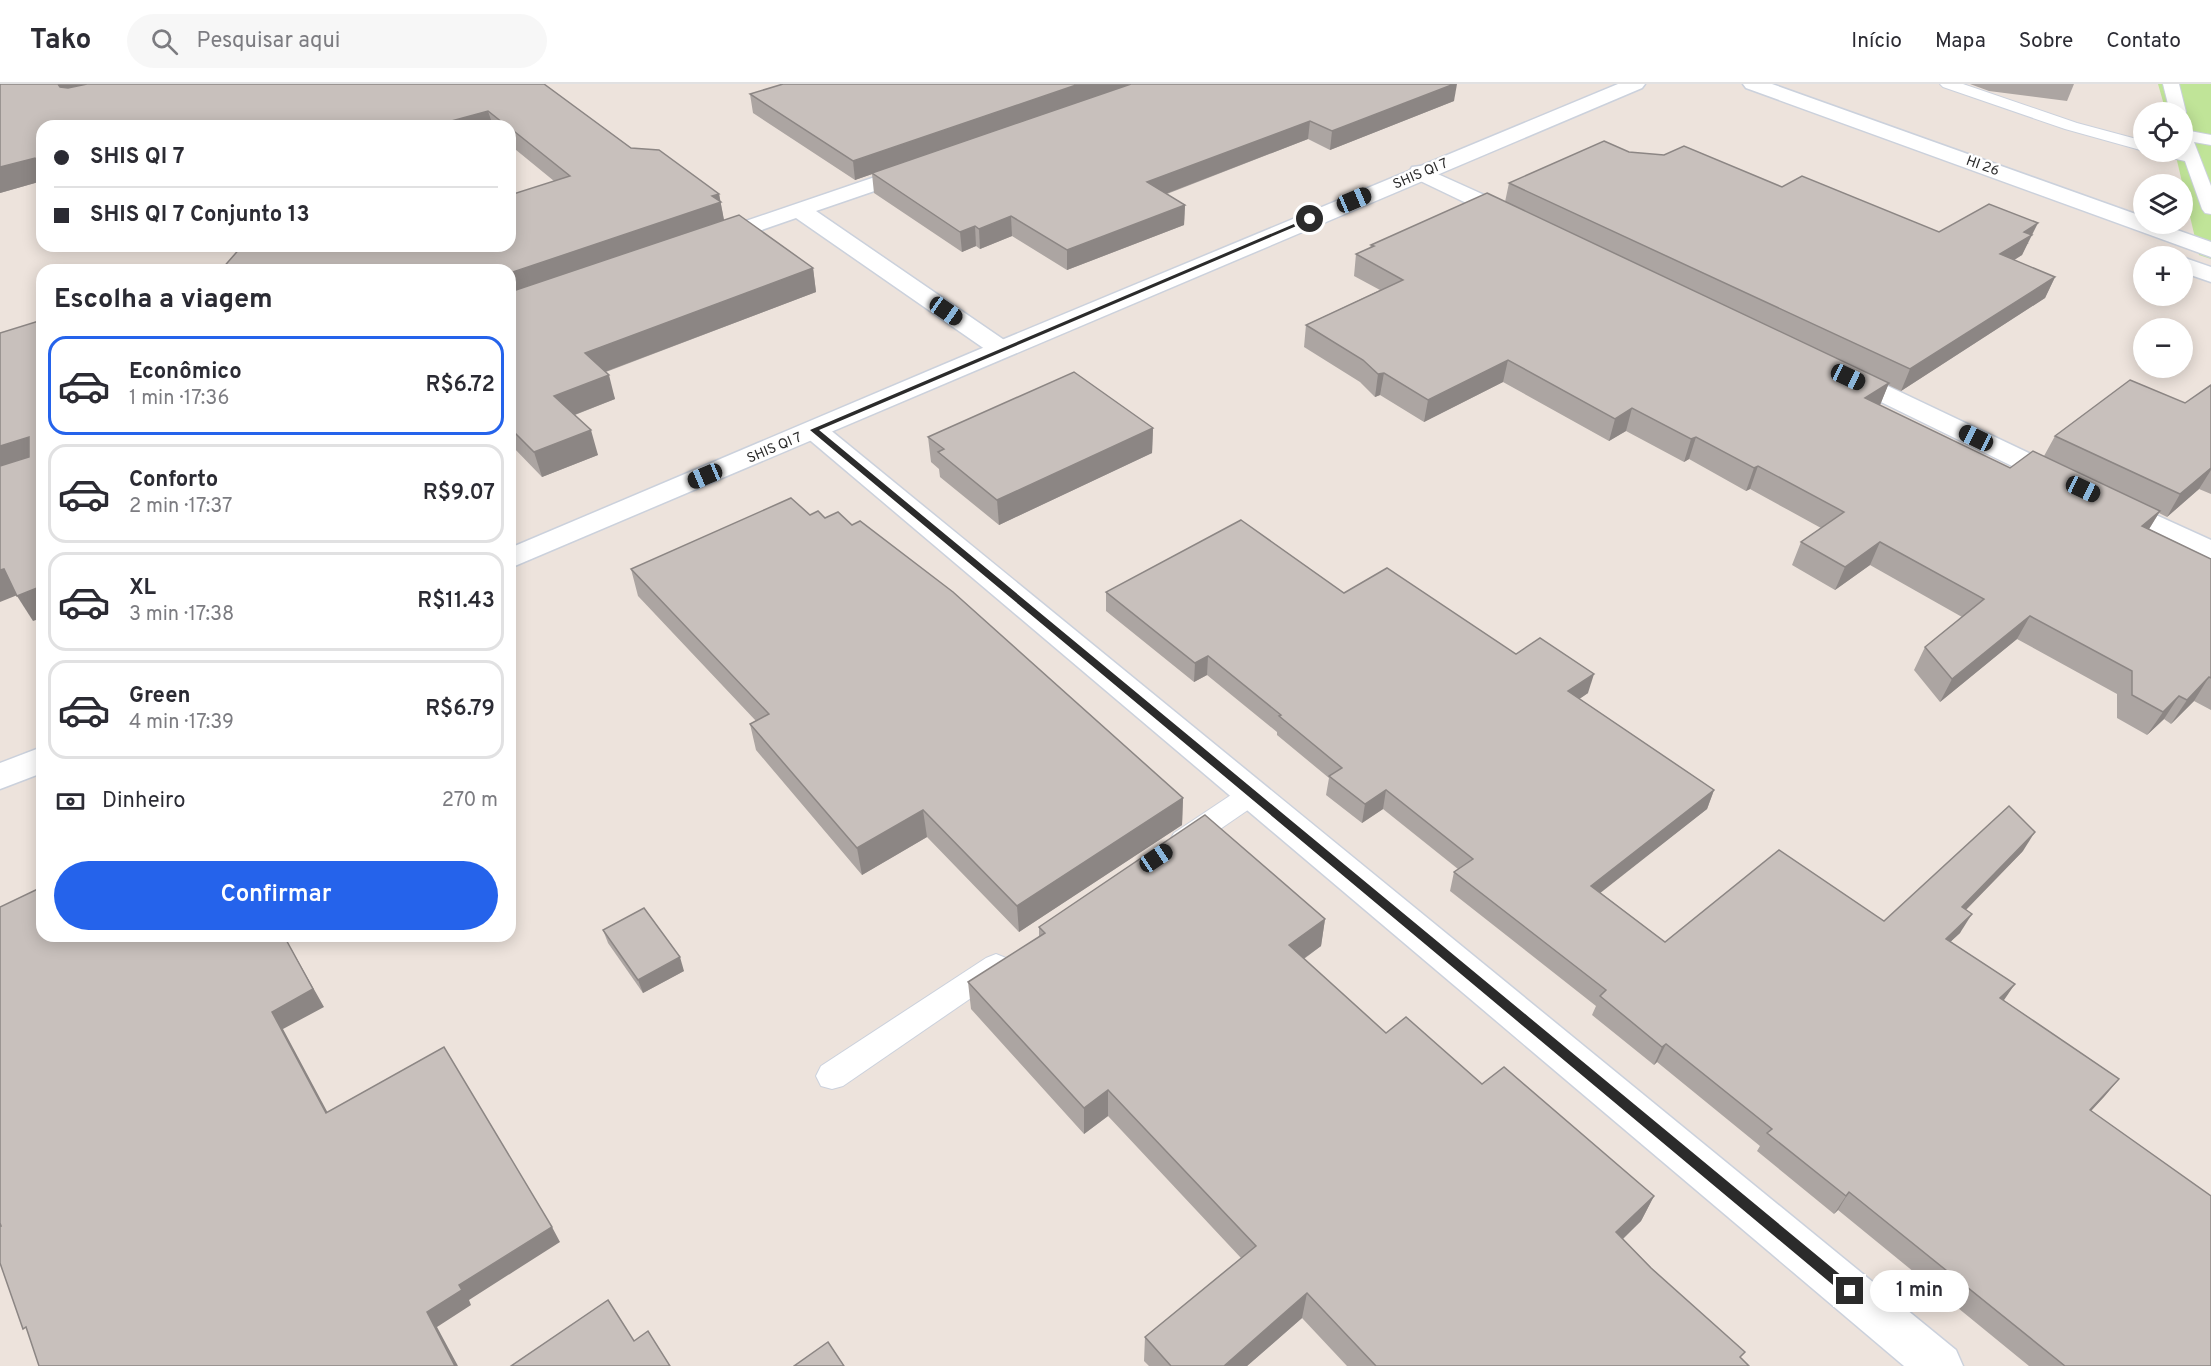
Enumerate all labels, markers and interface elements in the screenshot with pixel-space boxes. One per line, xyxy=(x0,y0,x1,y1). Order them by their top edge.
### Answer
search box xyxy=(127,14,547,68)
text: Tako xyxy=(30,23,91,59)
icon: search xyxy=(148,25,181,58)
text: Pesquisar aqui xyxy=(196,28,340,55)
text: Início xyxy=(1851,28,1902,55)
text: Mapa xyxy=(1935,28,1986,55)
text: Sobre xyxy=(2019,28,2073,55)
text: Contato xyxy=(2106,28,2181,55)
map controls xyxy=(2133,102,2193,378)
button: locate xyxy=(2133,102,2193,162)
text: SHIS QI 7 xyxy=(90,144,184,171)
street label: HI 26 xyxy=(1964,153,2001,180)
street label: SHIS QI 7 xyxy=(1391,155,1451,194)
button: layers xyxy=(2133,174,2193,234)
car xyxy=(1334,185,1374,215)
text: SHIS QI 7 Conjunto 13 xyxy=(90,202,310,229)
route start xyxy=(1296,205,1323,232)
button: + xyxy=(2133,246,2193,306)
text: Escolha a viagem xyxy=(54,283,273,317)
car xyxy=(926,293,966,329)
button: − xyxy=(2133,318,2193,378)
icon: car xyxy=(57,359,111,413)
text: Econômico xyxy=(129,359,242,386)
car xyxy=(1828,361,1868,393)
text: R$6.72 xyxy=(425,372,495,399)
text: 1 min · 17:36 xyxy=(129,386,229,412)
car xyxy=(1956,422,1996,454)
street label: SHIS QI 7 xyxy=(745,429,805,468)
car xyxy=(685,461,725,491)
icon: car xyxy=(57,467,111,521)
text: Conforto xyxy=(129,467,218,494)
car xyxy=(2063,473,2103,505)
text: R$9.07 xyxy=(423,480,495,507)
text: 2 min · 17:37 xyxy=(129,494,232,520)
icon: car xyxy=(57,575,111,629)
text: XL xyxy=(129,575,156,602)
text: R$11.43 xyxy=(417,588,495,615)
text: 3 min · 17:38 xyxy=(129,602,234,628)
icon: car xyxy=(57,683,111,737)
text: Green xyxy=(129,683,191,710)
text: R$6.79 xyxy=(425,696,495,723)
text: 4 min · 17:39 xyxy=(129,710,234,736)
icon: cash xyxy=(54,785,87,818)
text: Dinheiro xyxy=(102,788,185,815)
text: 270 m xyxy=(442,788,498,814)
car xyxy=(1136,840,1176,876)
button: Confirmar xyxy=(54,861,498,930)
callout: 1 min xyxy=(1871,1270,1970,1312)
route end xyxy=(1836,1277,1863,1304)
text: 1 min xyxy=(1896,1278,1943,1304)

